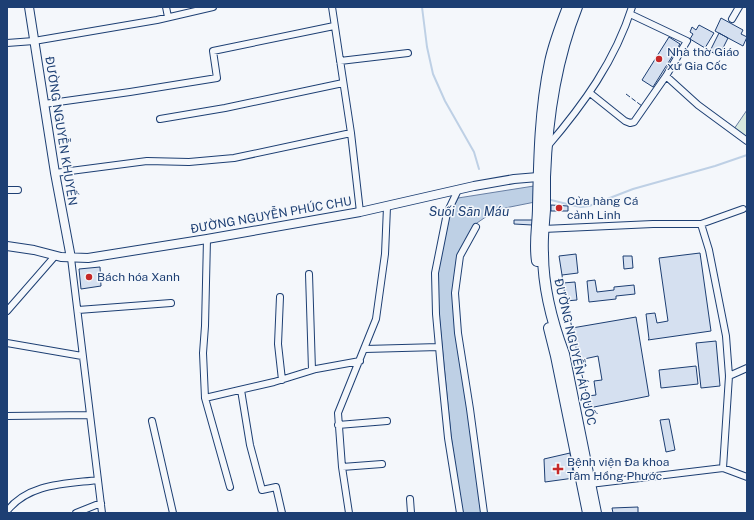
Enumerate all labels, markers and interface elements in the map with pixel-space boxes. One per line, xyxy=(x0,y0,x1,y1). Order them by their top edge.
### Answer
place label: Nhà thờ Giáo xứ Gia Cốc xyxy=(667,45,740,73)
marker: Nhà thờ Giáo xứ Gia Cốc xyxy=(654,54,664,64)
street label: ĐƯỜNG NGUYỄN KHUYẾN xyxy=(42,55,81,207)
street label: ĐƯỜNG NGUYỄN PHÚC CHU xyxy=(189,193,353,236)
place label: Cửa hàng Cá cảnh Linh xyxy=(567,194,638,222)
marker: Cửa hàng Cá cảnh Linh xyxy=(554,203,564,213)
water label: Suối Săn Máu xyxy=(429,204,509,219)
place label: Bách hóa Xanh xyxy=(97,270,180,284)
marker: Bách hóa Xanh xyxy=(84,272,94,282)
street label: ĐƯỜNG NGUYỄN ÁI QUỐC xyxy=(551,277,600,427)
place label: Bệnh viện Đa khoa Tâm Hồng Phước xyxy=(567,455,669,483)
marker: Bệnh viện Đa khoa Tâm Hồng Phước xyxy=(552,463,564,475)

